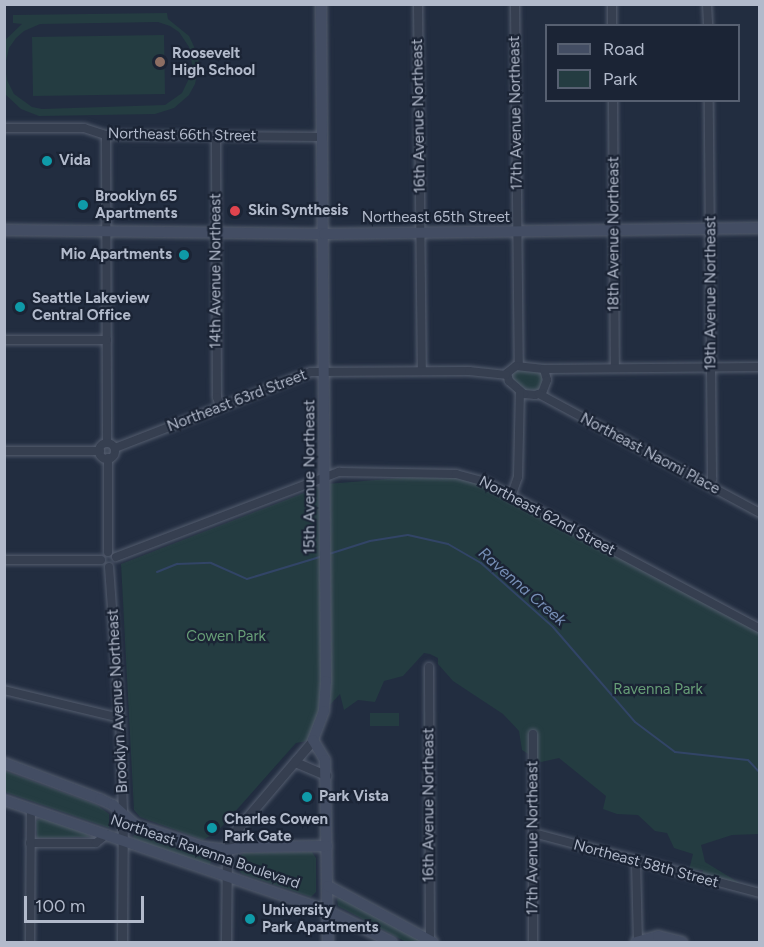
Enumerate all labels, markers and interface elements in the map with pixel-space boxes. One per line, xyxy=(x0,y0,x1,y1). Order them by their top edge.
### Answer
legend xyxy=(545,24,740,102)
street label: 17th Avenue Northeast xyxy=(506,36,526,190)
street label: 16th Avenue Northeast xyxy=(409,38,429,194)
text: Road xyxy=(603,38,644,60)
place label: Roosevelt High School xyxy=(172,44,255,79)
marker: Roosevelt High School xyxy=(153,55,167,69)
text: Park xyxy=(603,68,637,90)
street label: Northeast 66th Street xyxy=(108,125,256,145)
place label: Vida xyxy=(59,152,91,170)
marker: Vida xyxy=(40,154,54,168)
street label: 18th Avenue Northeast xyxy=(605,156,623,312)
place label: Brooklyn 65 Apartments xyxy=(95,187,177,222)
street label: 14th Avenue Northeast xyxy=(207,193,225,349)
marker: Brooklyn 65 Apartments xyxy=(76,198,90,212)
marker: Skin Synthesis xyxy=(226,202,244,220)
place label: Skin Synthesis xyxy=(248,202,348,220)
street label: Northeast 65th Street xyxy=(362,209,510,227)
street label: 19th Avenue Northeast xyxy=(702,216,720,370)
place label: Mio Apartments xyxy=(61,246,172,264)
marker: Mio Apartments xyxy=(177,248,191,262)
place label: Seattle Lakeview Central Office xyxy=(32,289,150,324)
marker: Seattle Lakeview Central Office xyxy=(13,300,27,314)
street label: Northeast 63rd Street xyxy=(165,366,309,436)
street label: 15th Avenue Northeast xyxy=(301,400,319,554)
street label: Northeast Naomi Place xyxy=(577,410,723,498)
street label: Northeast 62nd Street xyxy=(476,473,618,559)
water label: Ravenna Creek xyxy=(474,544,570,630)
street label: Brooklyn Avenue Northeast xyxy=(104,608,132,794)
park label: Cowen Park xyxy=(186,628,266,646)
park label: Ravenna Park xyxy=(613,681,703,699)
street label: 16th Avenue Northeast xyxy=(420,728,438,882)
street label: 17th Avenue Northeast xyxy=(524,761,542,915)
place label: Park Vista xyxy=(319,788,389,806)
marker: Park Vista xyxy=(300,790,314,804)
place label: Charles Cowen Park Gate xyxy=(224,810,328,845)
street label: Northeast Ravenna Boulevard xyxy=(108,811,302,893)
marker: Charles Cowen Park Gate xyxy=(205,821,219,835)
street label: Northeast 58th Street xyxy=(572,836,720,892)
scale bar xyxy=(27,884,147,922)
text: 100 m xyxy=(35,895,85,917)
place label: University Park Apartments xyxy=(262,901,379,936)
marker: University Park Apartments xyxy=(243,912,257,926)

